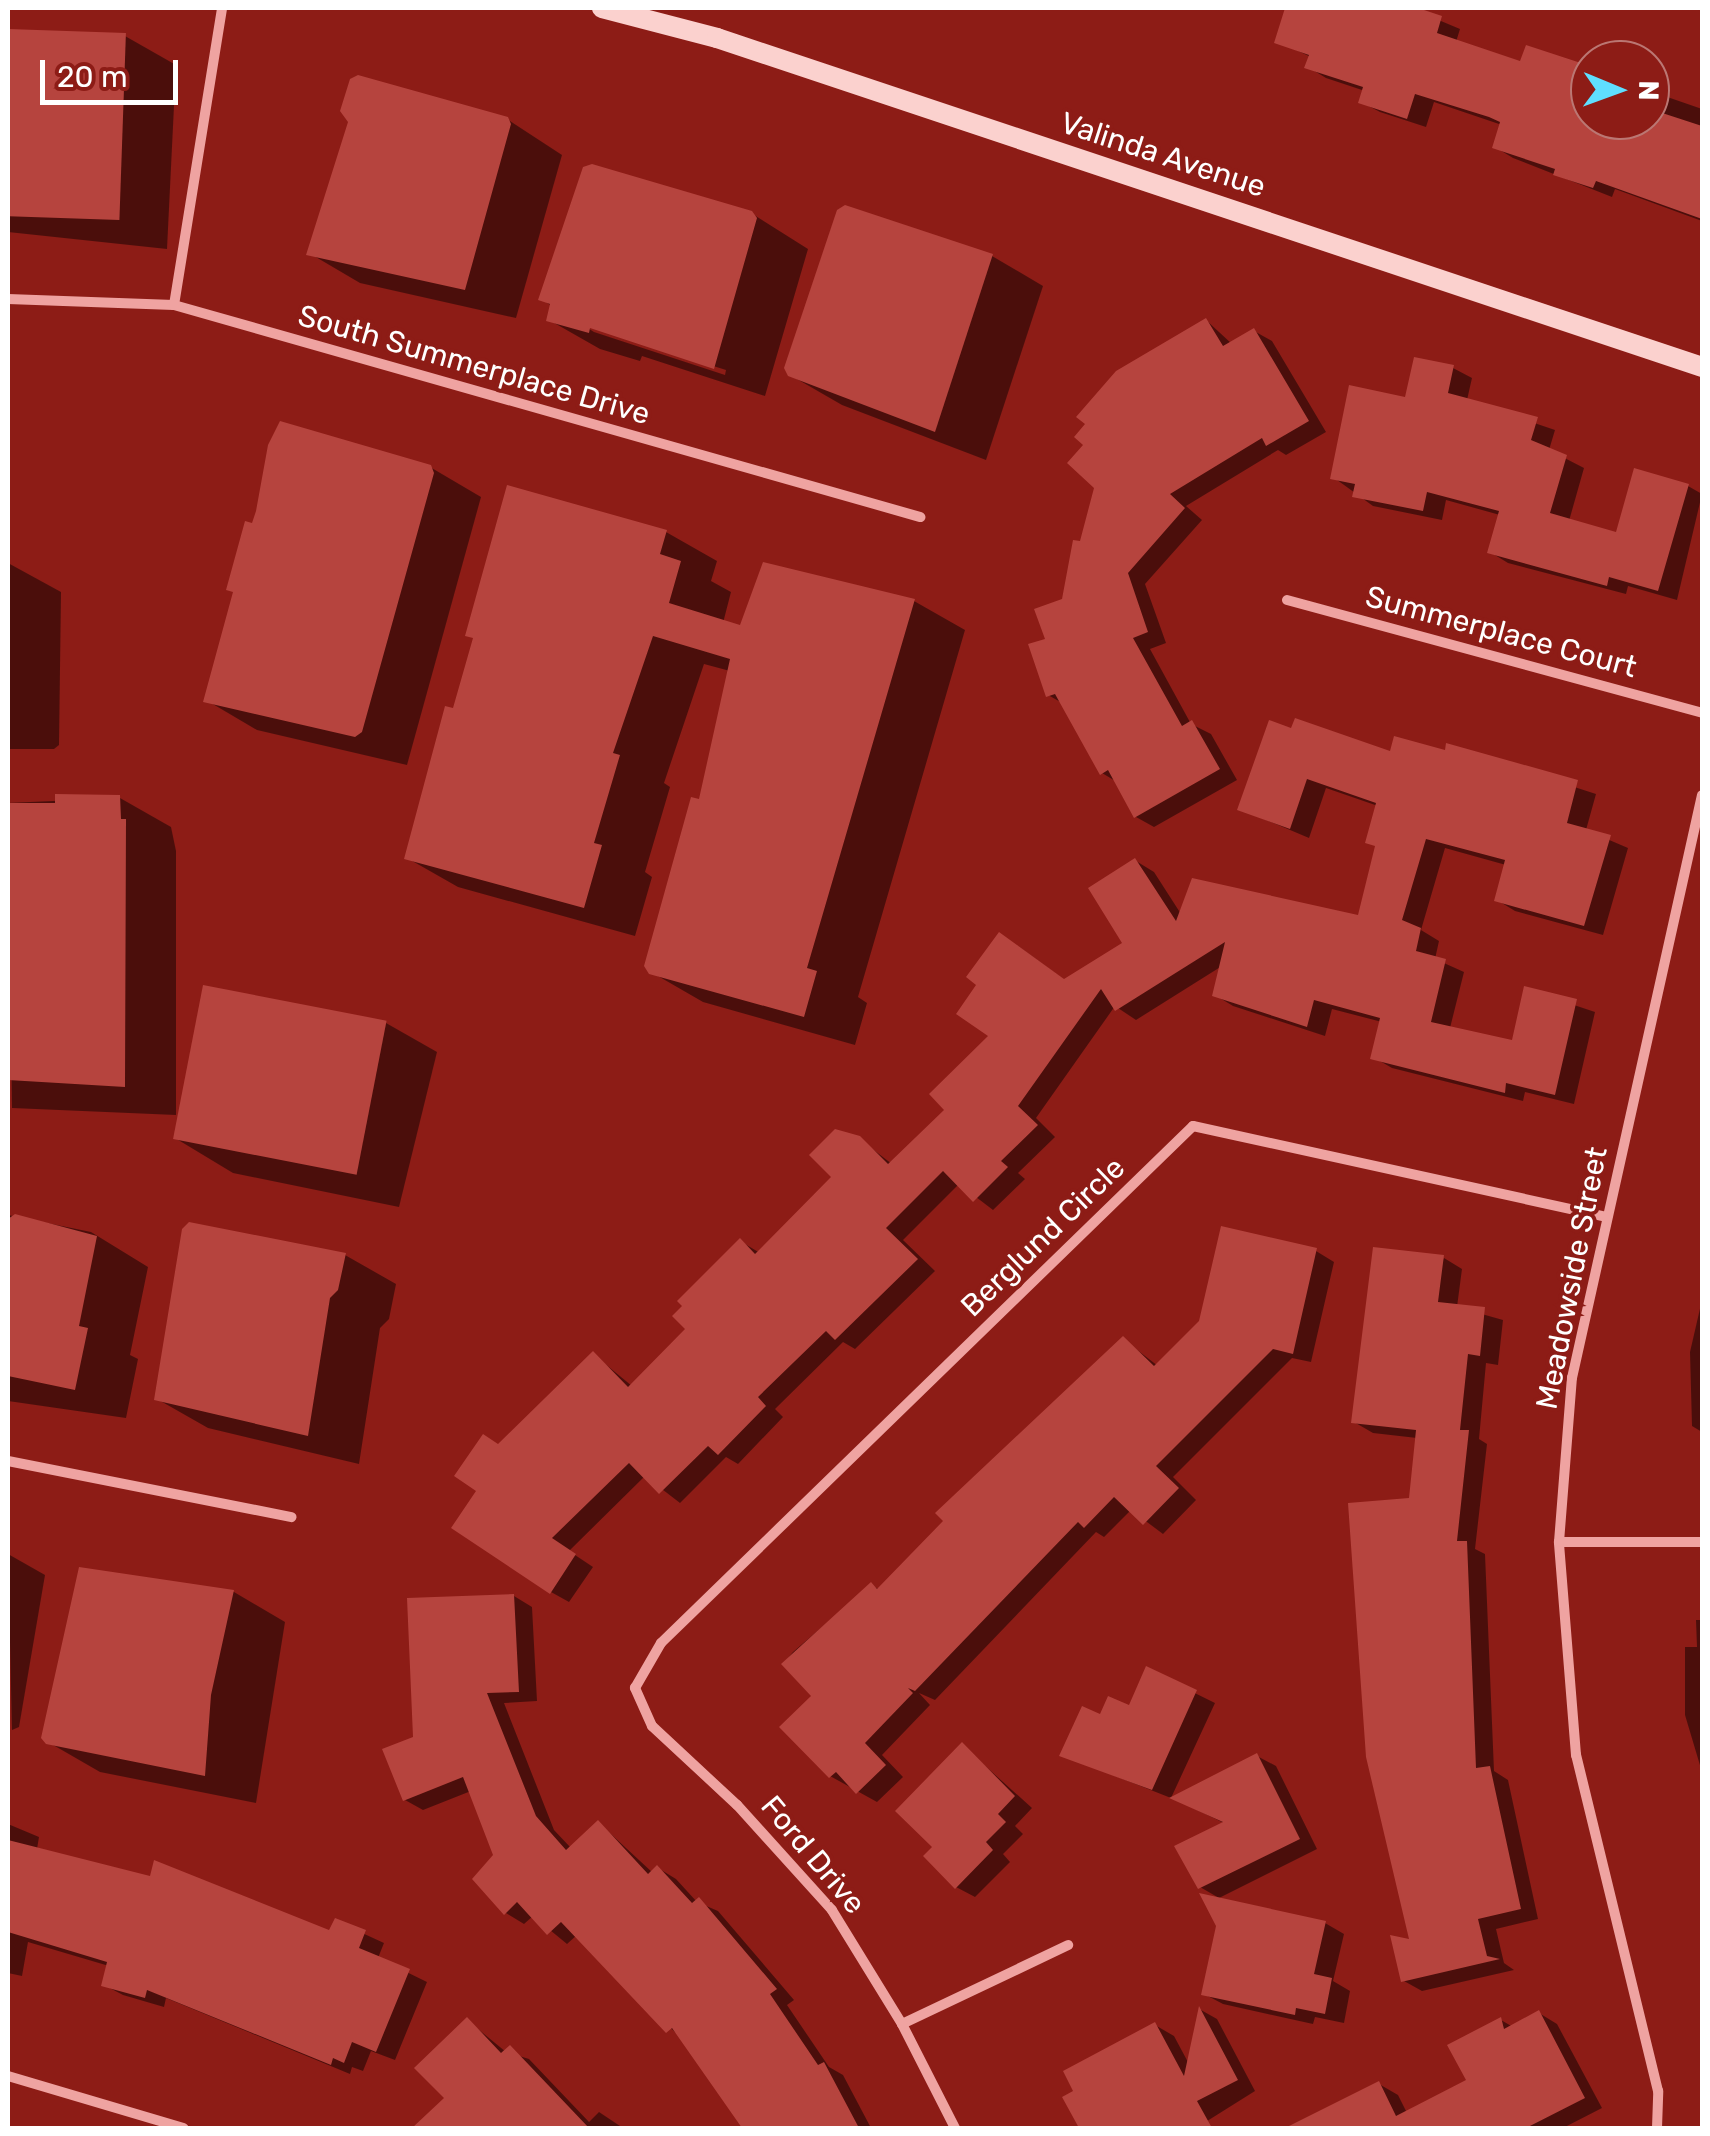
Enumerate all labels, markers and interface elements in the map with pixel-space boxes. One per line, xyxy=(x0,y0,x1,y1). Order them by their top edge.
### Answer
scale bar xyxy=(45,40,182,102)
north arrow xyxy=(1570,40,1670,140)
text: 20 m xyxy=(57,59,128,95)
text: N xyxy=(1632,80,1665,101)
street label: Valinda Avenue xyxy=(1056,105,1270,205)
street label: South Summerplace Drive xyxy=(294,298,654,432)
street label: Summerplace Court xyxy=(1362,578,1640,686)
street label: Meadowside Street xyxy=(1529,1144,1615,1412)
street label: Berglund Circle xyxy=(954,1150,1132,1324)
street label: Ford Drive xyxy=(753,1789,873,1921)

